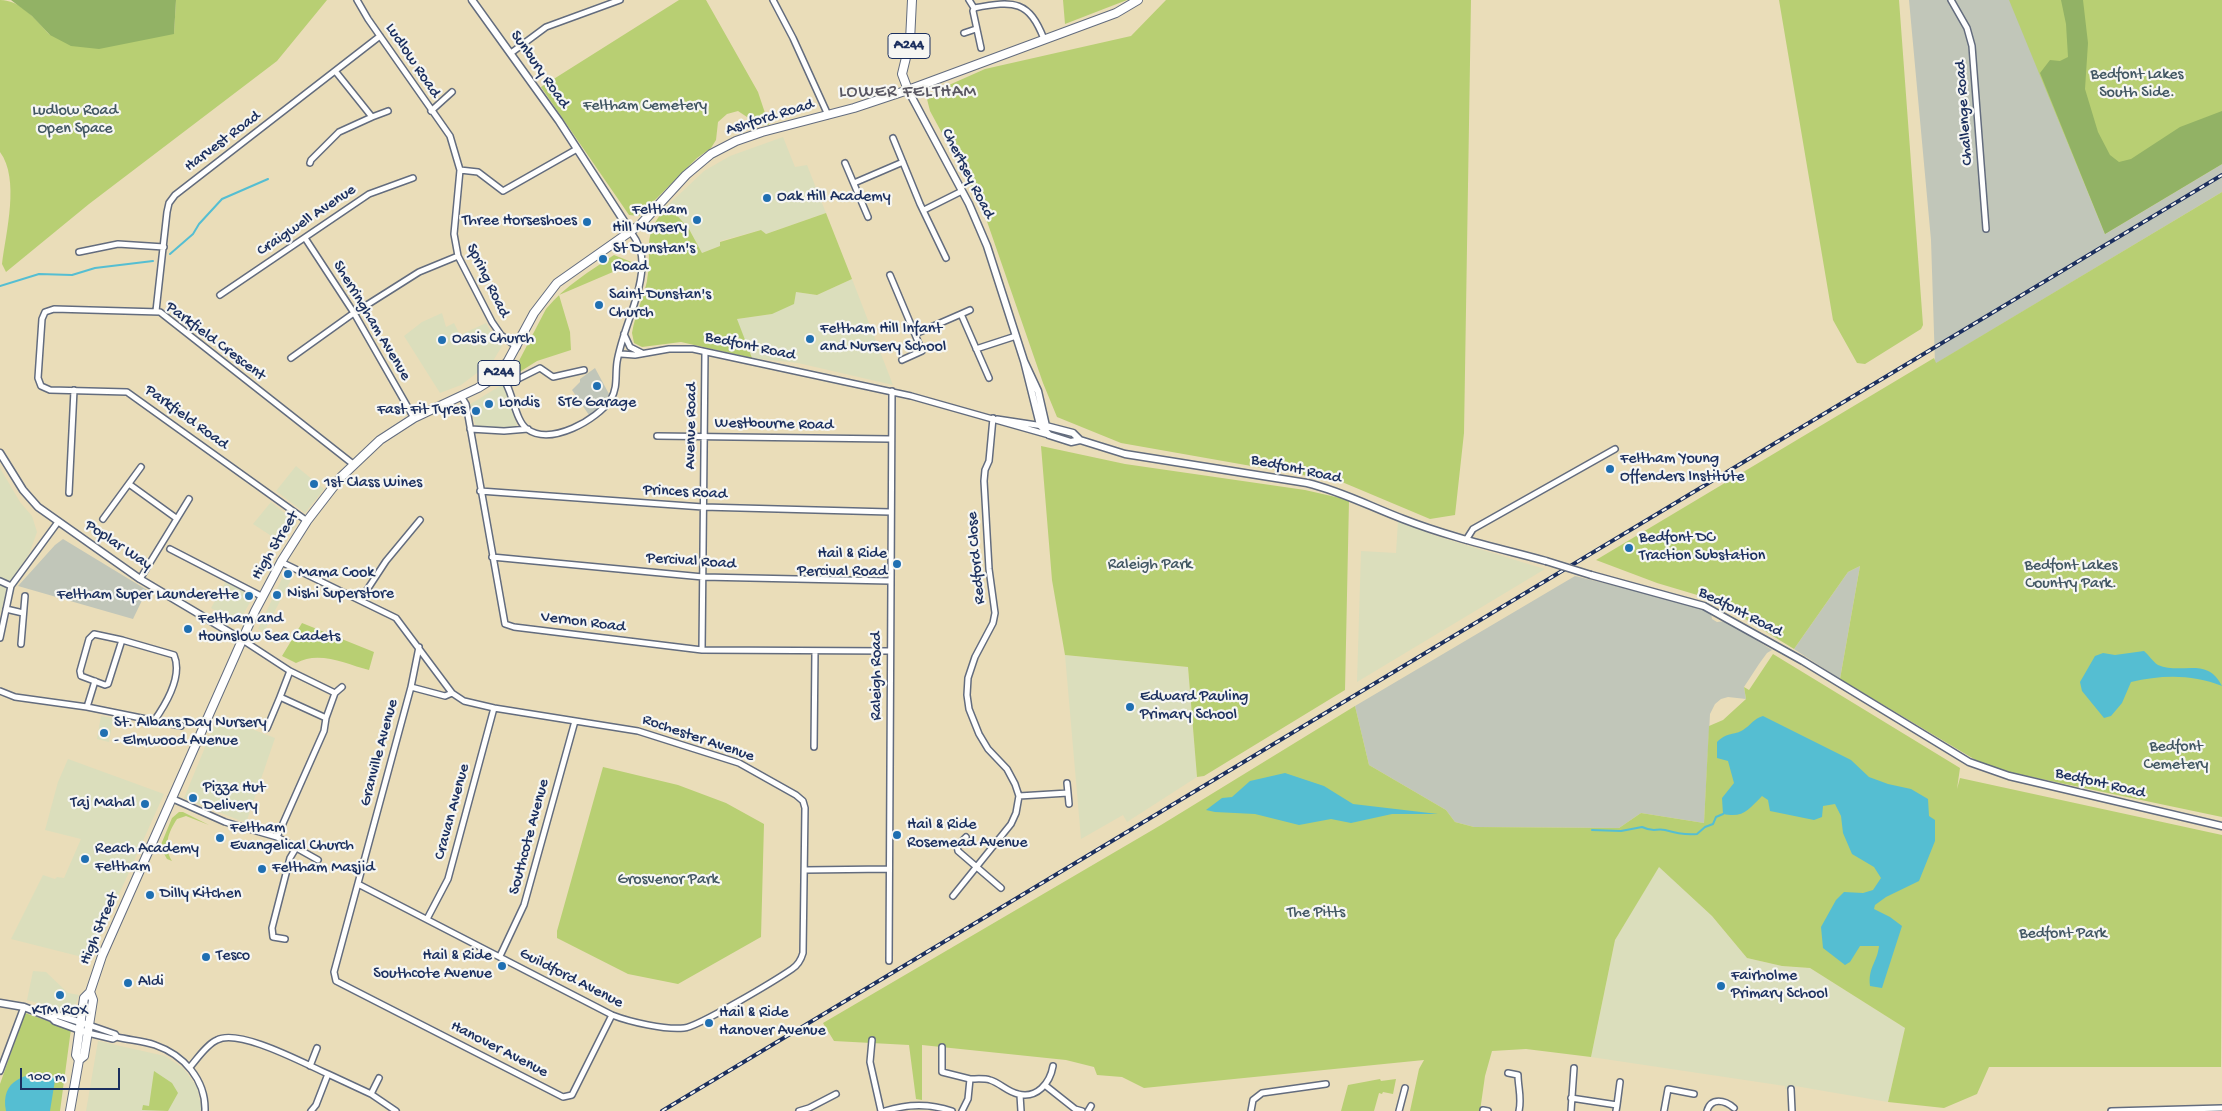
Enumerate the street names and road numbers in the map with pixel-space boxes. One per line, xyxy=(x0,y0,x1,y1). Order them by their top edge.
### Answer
street label: Ludlow Road xyxy=(380,20,444,102)
street label: Sunbury Road xyxy=(505,27,573,113)
road number: A244 xyxy=(888,34,930,58)
street label: Challenge Road xyxy=(1952,60,1978,166)
street label: Ashford Road xyxy=(724,96,816,140)
street label: Harvest Road xyxy=(181,107,265,177)
street label: Chertsey Road xyxy=(936,126,998,222)
street label: Craigwell Avenue xyxy=(254,181,360,261)
street label: Spring Road xyxy=(461,241,513,321)
street label: Sherringham Avenue xyxy=(328,258,414,384)
street label: Parkfield Crescent xyxy=(161,298,269,386)
street label: Bedfont Road xyxy=(703,328,797,366)
road number: A244 xyxy=(478,360,520,386)
street label: Parkfield Road xyxy=(140,381,232,455)
street label: Avenue Road xyxy=(682,382,702,470)
street label: Westbourne Road xyxy=(714,414,834,436)
street label: Bedfont Road xyxy=(1249,451,1343,489)
street label: Princes Road xyxy=(643,481,727,505)
street label: High Street xyxy=(248,508,304,584)
street label: Redford Close xyxy=(963,511,991,605)
street label: Poplar Way xyxy=(81,516,155,576)
street label: Percival Road xyxy=(646,549,736,575)
street label: Bedfont Road xyxy=(1695,584,1785,642)
street label: Vernon Road xyxy=(540,608,626,638)
street label: Raleigh Road xyxy=(868,632,888,720)
street label: Granville Avenue xyxy=(356,697,404,809)
street label: Rochester Avenue xyxy=(639,711,757,767)
street label: Cravan Avenue xyxy=(431,762,475,862)
street label: Bedfont Road xyxy=(2053,764,2147,804)
street label: Southcote Avenue xyxy=(505,777,555,897)
street label: High Street xyxy=(76,890,124,968)
street label: Guildford Avenue xyxy=(516,945,626,1013)
street label: Hanover Avenue xyxy=(447,1017,551,1083)

